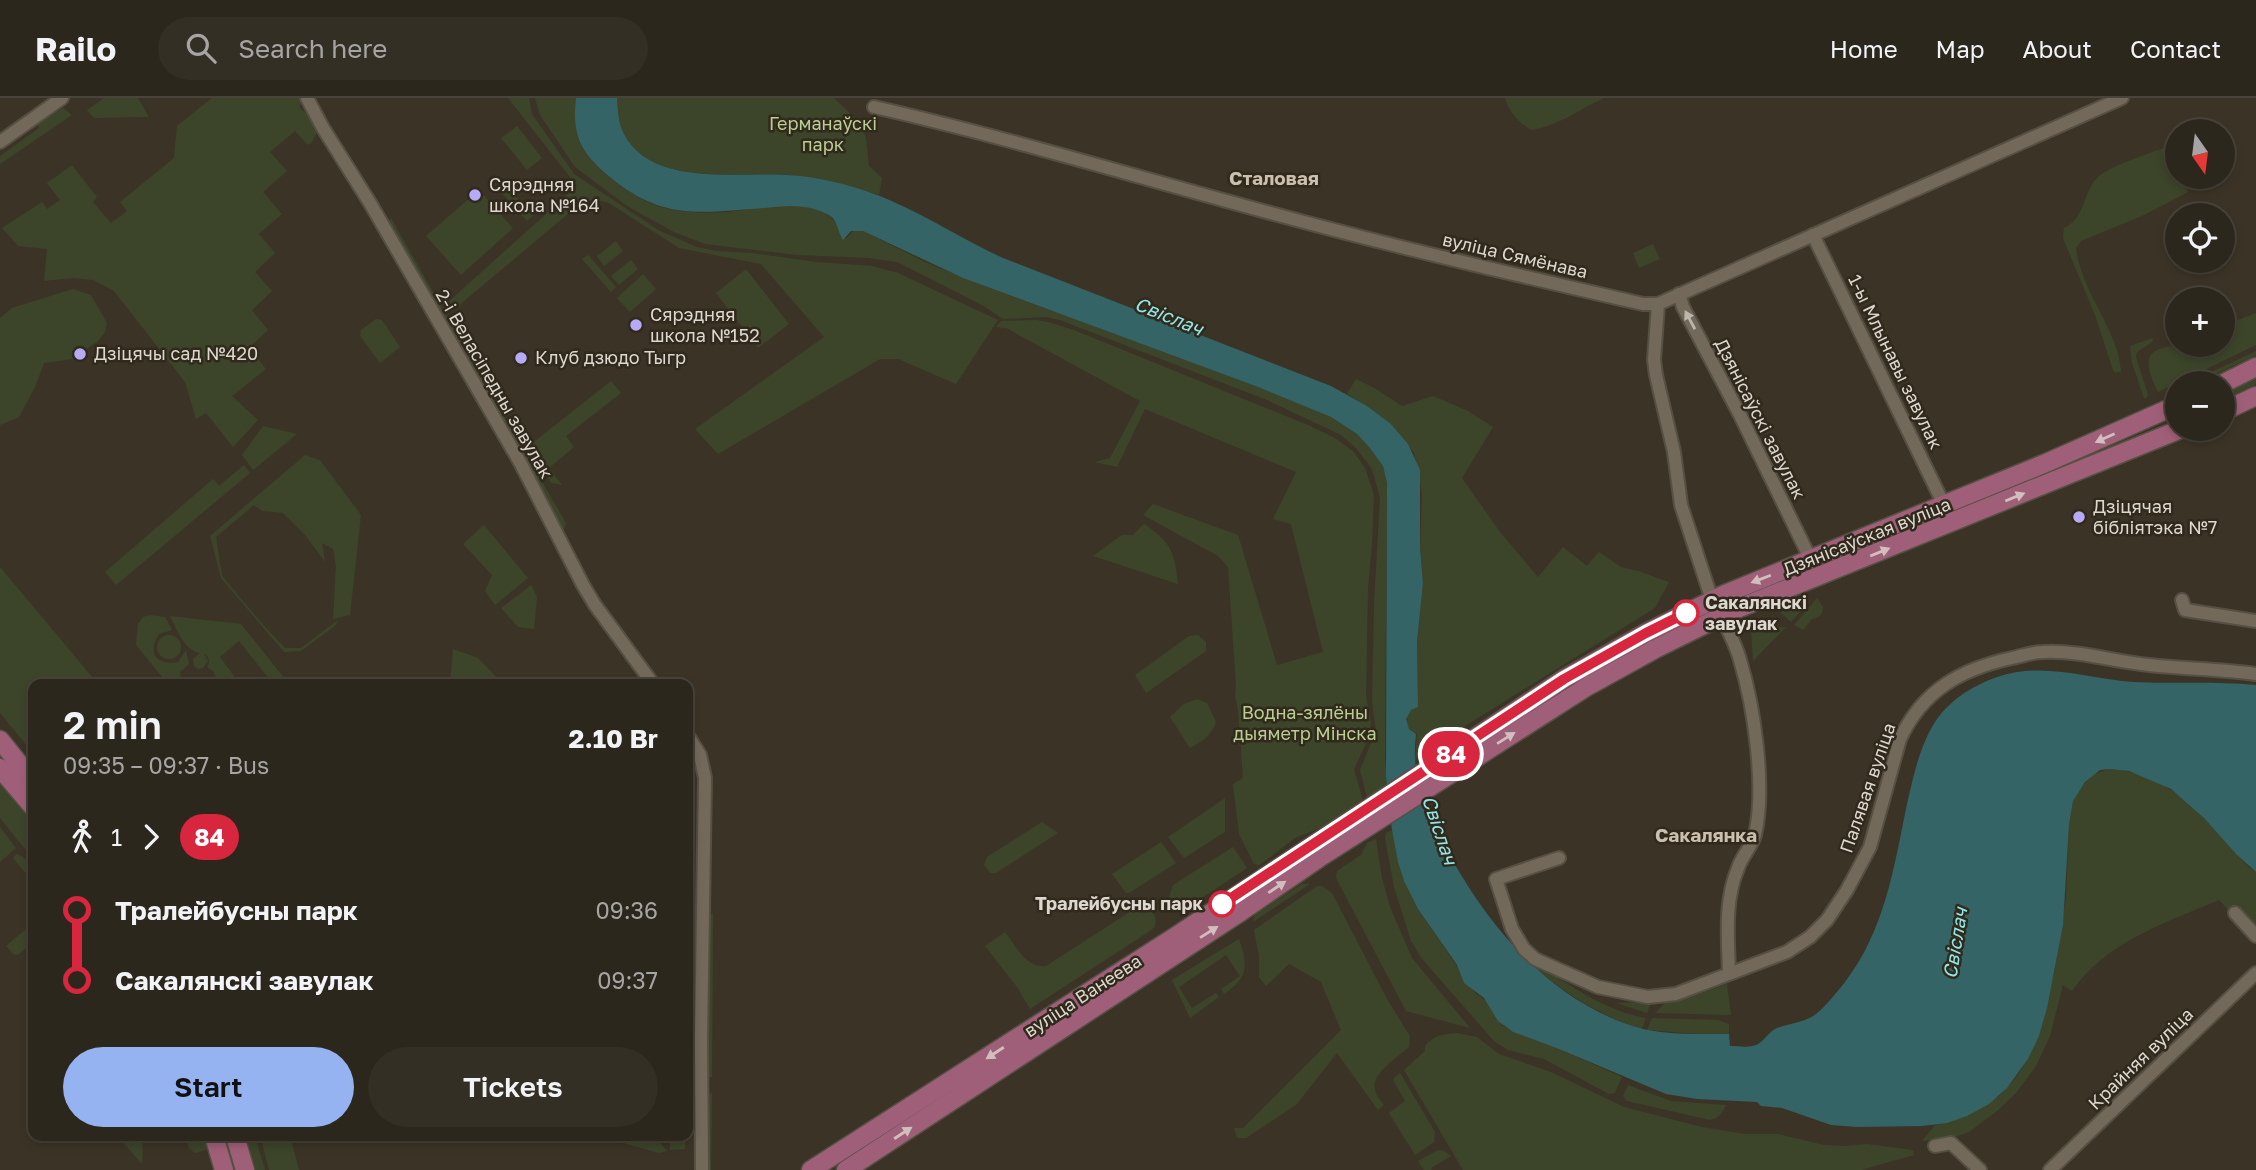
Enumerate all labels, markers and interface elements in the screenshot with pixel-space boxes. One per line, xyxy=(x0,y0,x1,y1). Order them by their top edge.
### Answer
search box xyxy=(158,17,648,80)
text: Railo xyxy=(35,29,116,68)
icon: search xyxy=(182,29,220,67)
text: Search here xyxy=(238,33,387,64)
text: Home xyxy=(1830,34,1898,63)
text: Map xyxy=(1936,34,1985,63)
text: About xyxy=(2023,34,2092,63)
text: Contact xyxy=(2130,34,2221,63)
park label: Германаўскі парк xyxy=(769,112,877,155)
north arrow xyxy=(2165,119,2235,189)
map controls xyxy=(2165,119,2235,441)
district label: Сталовая xyxy=(1229,166,1319,189)
place label: Сярэдняя школа №164 xyxy=(489,173,600,216)
marker: Сярэдняя школа №164 xyxy=(467,187,483,203)
button: locate xyxy=(2165,203,2235,273)
street label: вуліца Сямёнава xyxy=(1441,228,1590,282)
street label: 1-ы Млынавы завулак xyxy=(1844,271,1948,452)
street label: 2-і Веласіпедны завулак xyxy=(432,285,558,482)
button: + xyxy=(2165,287,2235,357)
water label: Свіслач xyxy=(1132,291,1208,340)
place label: Сярэдняя школа №152 xyxy=(650,303,760,346)
one-way arrow xyxy=(1684,310,1696,330)
marker: Сярэдняя школа №152 xyxy=(628,317,644,333)
street label: Дзянісаўскі завулак xyxy=(1711,334,1811,503)
place label: Дзіцячы сад №420 xyxy=(94,342,258,364)
marker: Дзіцячы сад №420 xyxy=(72,346,88,362)
place label: Клуб дзюдо Тыгр xyxy=(535,346,686,368)
marker: Клуб дзюдо Тыгр xyxy=(513,350,529,366)
button: − xyxy=(2165,371,2235,441)
one-way arrow xyxy=(2095,432,2115,444)
one-way arrow xyxy=(2005,491,2026,502)
street label: Дзянісаўская вуліца xyxy=(1779,492,1954,580)
place label: Дзіцячая бібліятэка №7 xyxy=(2093,495,2217,538)
marker: Дзіцячая бібліятэка №7 xyxy=(2071,509,2087,525)
one-way arrow xyxy=(1870,547,1891,558)
one-way arrow xyxy=(1751,574,1772,585)
place label: Сакалянскі завулак xyxy=(1705,591,1807,634)
marker: Сакалянскі завулак xyxy=(1673,600,1699,626)
park label: Водна-зялёны дыяметр Мінска xyxy=(1233,701,1377,744)
text: 2 min xyxy=(63,702,162,747)
street label: Палявая вуліца xyxy=(1835,720,1900,856)
text: 2.10 Br xyxy=(569,723,658,754)
line badge: 84 xyxy=(1420,731,1482,777)
one-way arrow xyxy=(1496,732,1516,745)
text: 84 xyxy=(1436,739,1466,768)
text: 09:35 – 09:37 · Bus xyxy=(63,751,269,779)
water label: Свіслач xyxy=(1418,792,1463,869)
icon: walk xyxy=(63,818,101,856)
icon: forward xyxy=(132,818,170,856)
text: 84 xyxy=(194,822,225,851)
text: 1 xyxy=(111,823,122,851)
district label: Сакалянка xyxy=(1655,823,1757,846)
one-way arrow xyxy=(1268,880,1286,894)
marker: Тралейбусны парк xyxy=(1209,891,1235,917)
place label: Тралейбусны парк xyxy=(1035,892,1204,914)
text: Тралейбусны парк xyxy=(115,895,358,926)
text: 09:36 xyxy=(596,896,658,924)
water label: Свіслач xyxy=(1938,904,1972,980)
one-way arrow xyxy=(1200,925,1219,938)
street label: вуліца Ванеева xyxy=(1020,949,1145,1041)
text: Сакалянскі завулак xyxy=(115,965,373,996)
text: 09:37 xyxy=(597,966,658,994)
street label: Крайняя вуліца xyxy=(2083,1003,2197,1114)
one-way arrow xyxy=(985,1046,1005,1059)
button: Start xyxy=(63,1047,354,1127)
button: Tickets xyxy=(368,1047,658,1127)
one-way arrow xyxy=(893,1126,913,1139)

